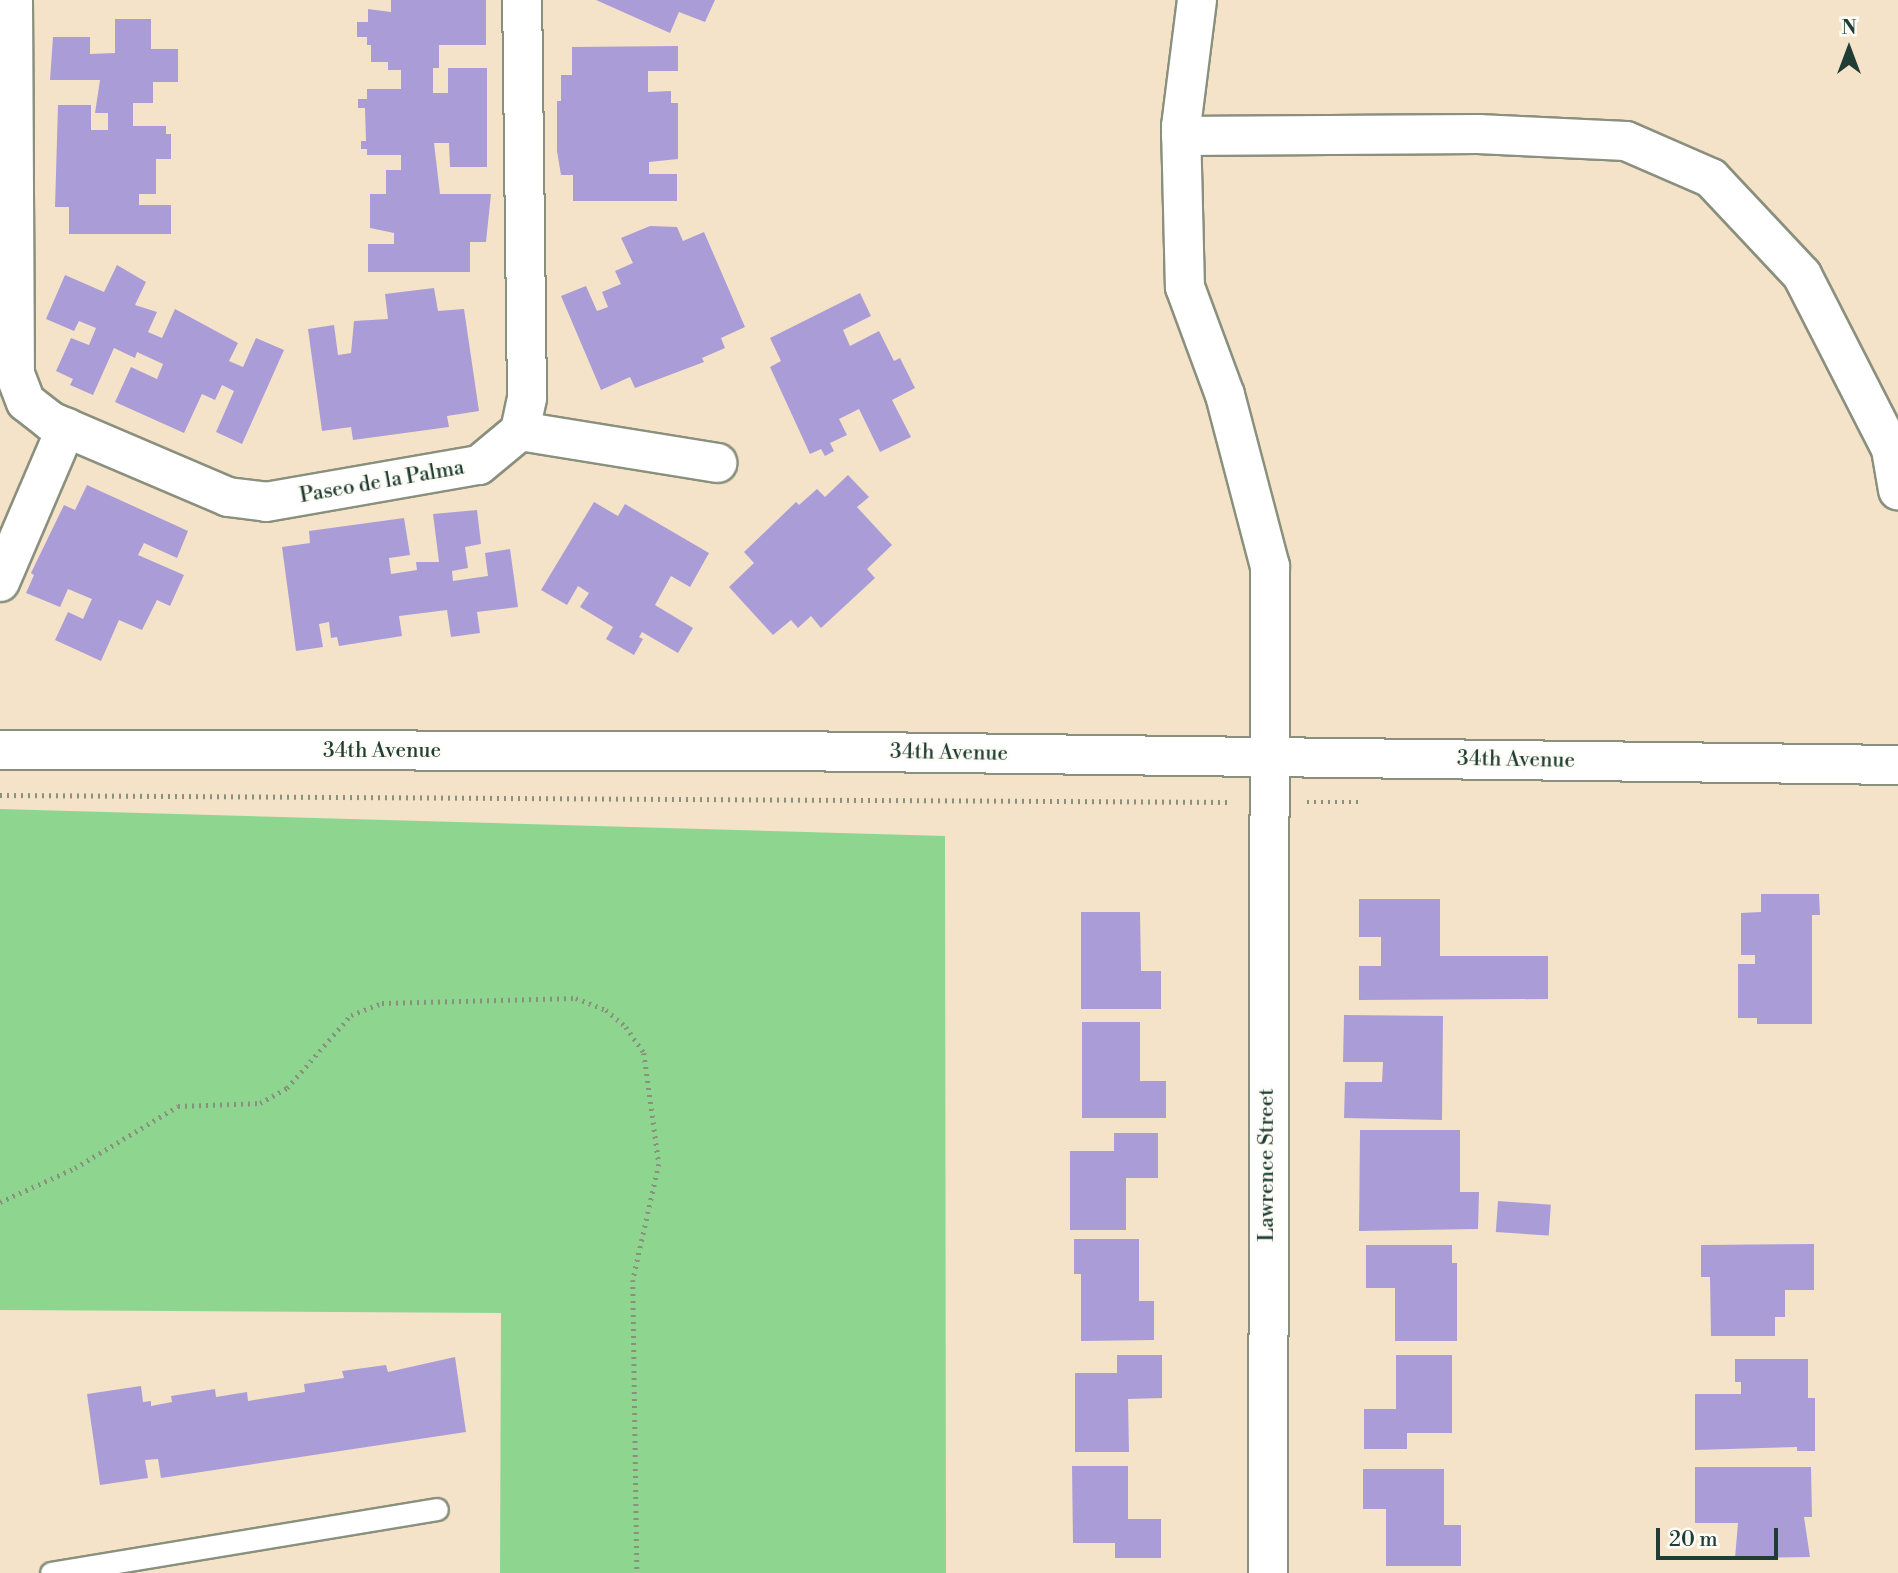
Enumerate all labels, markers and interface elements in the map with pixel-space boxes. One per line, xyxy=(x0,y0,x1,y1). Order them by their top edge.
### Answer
north arrow xyxy=(1814,14,1884,84)
text: N xyxy=(1841,16,1857,40)
street label: Paseo de la Palma xyxy=(298,455,466,509)
street label: 34th Avenue xyxy=(323,738,441,764)
street label: 34th Avenue xyxy=(890,739,1008,767)
street label: 34th Avenue xyxy=(1457,746,1575,774)
street label: Lawrence Street xyxy=(1254,1088,1280,1242)
scale bar xyxy=(1660,1514,1783,1558)
text: 20 m xyxy=(1669,1527,1718,1553)

